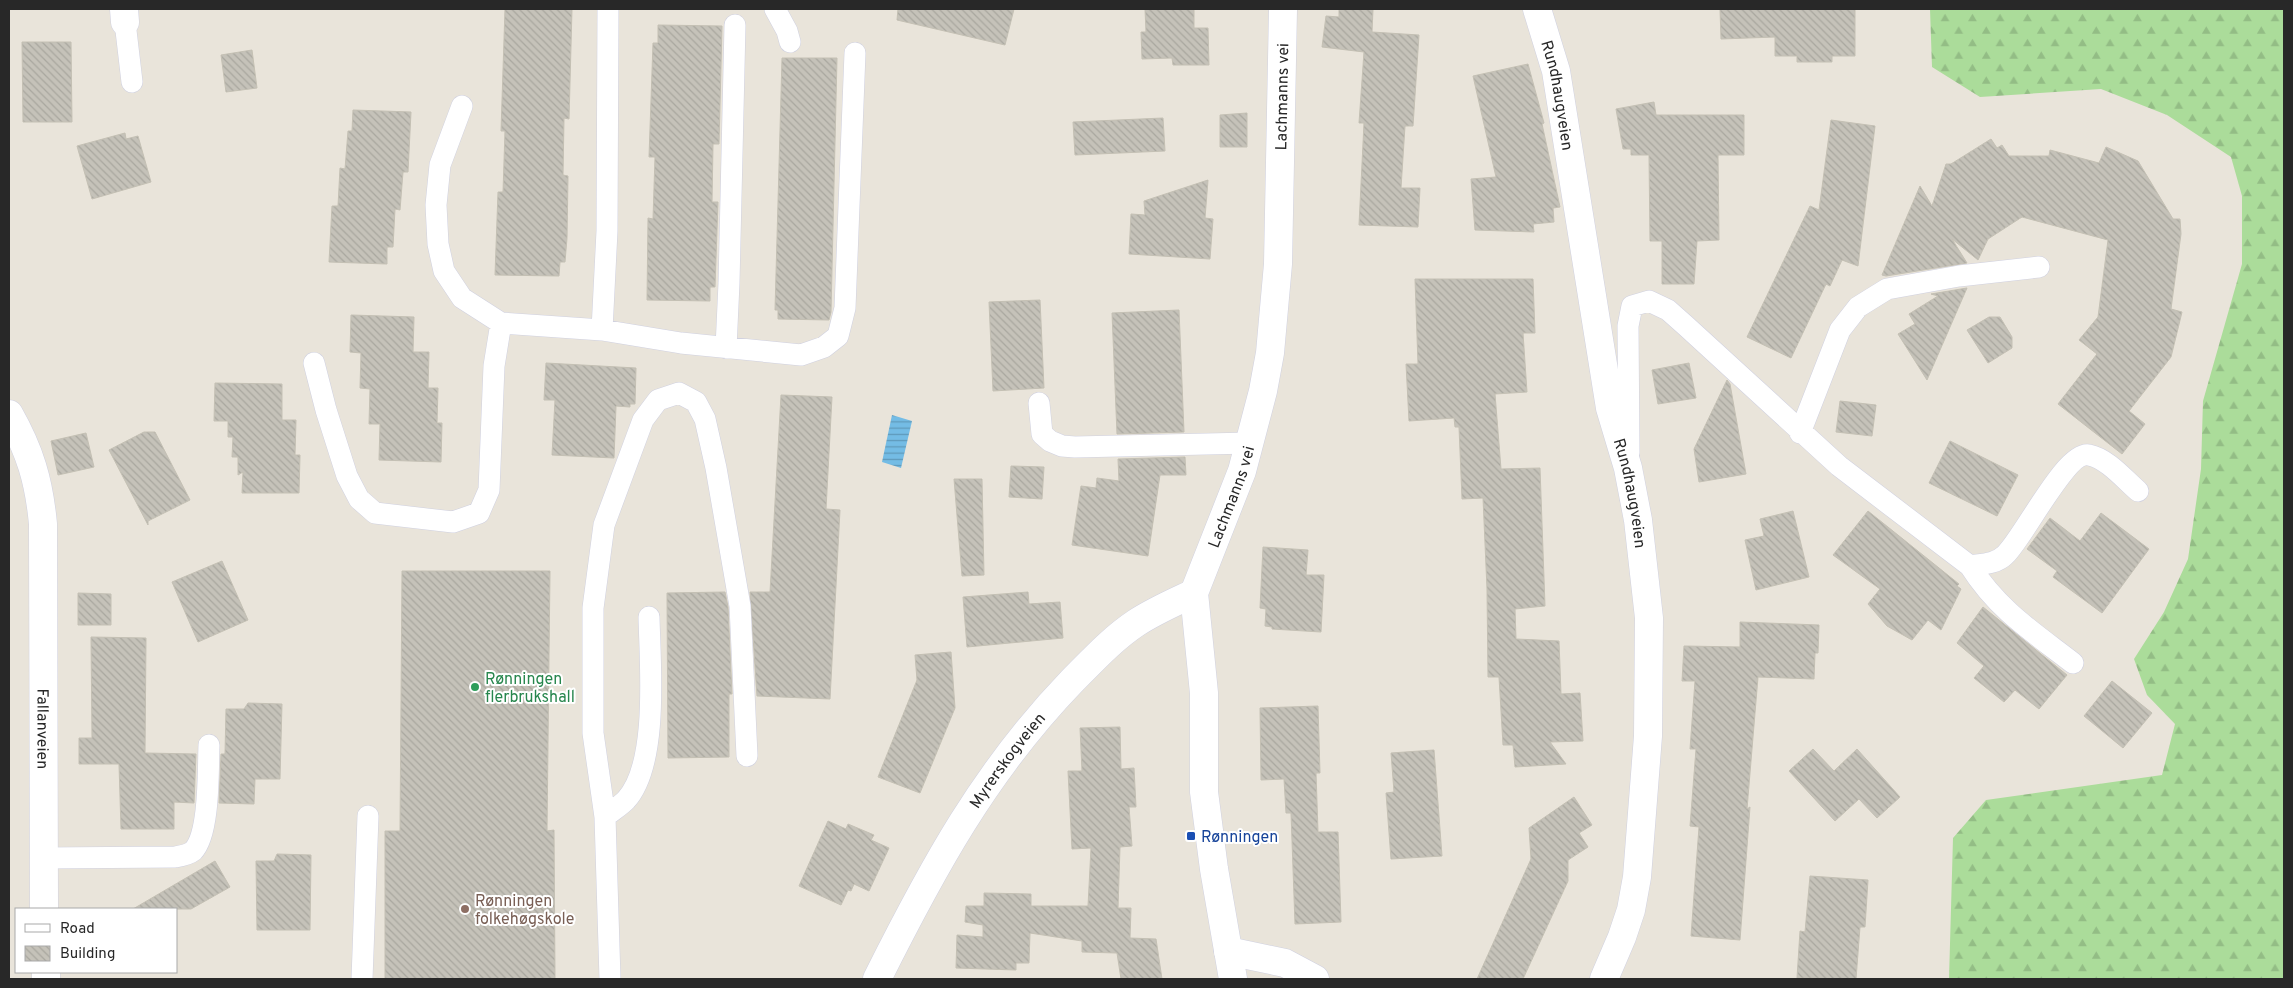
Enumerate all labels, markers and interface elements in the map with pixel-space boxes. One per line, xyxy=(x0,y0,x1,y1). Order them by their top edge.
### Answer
street label: Rundhaugveien xyxy=(1535,38,1577,152)
street label: Lachmanns vei xyxy=(1272,43,1294,151)
street label: Rundhaugveien xyxy=(1608,436,1649,549)
street label: Lachmanns vei xyxy=(1205,444,1260,551)
place label: Rønningen flerbrukshall xyxy=(485,670,575,708)
marker: Rønningen flerbrukshall xyxy=(469,681,481,693)
street label: Fallanveien xyxy=(31,688,52,769)
street label: Myrerskogveien xyxy=(966,709,1051,813)
place label: Rønningen xyxy=(1201,828,1278,848)
marker: Rønningen xyxy=(1185,830,1197,842)
place label: Rønningen folkehøgskole xyxy=(475,892,574,930)
marker: Rønningen folkehøgskole xyxy=(459,903,471,915)
legend xyxy=(15,908,178,973)
text: Road xyxy=(60,920,95,939)
text: Building xyxy=(60,945,115,964)

